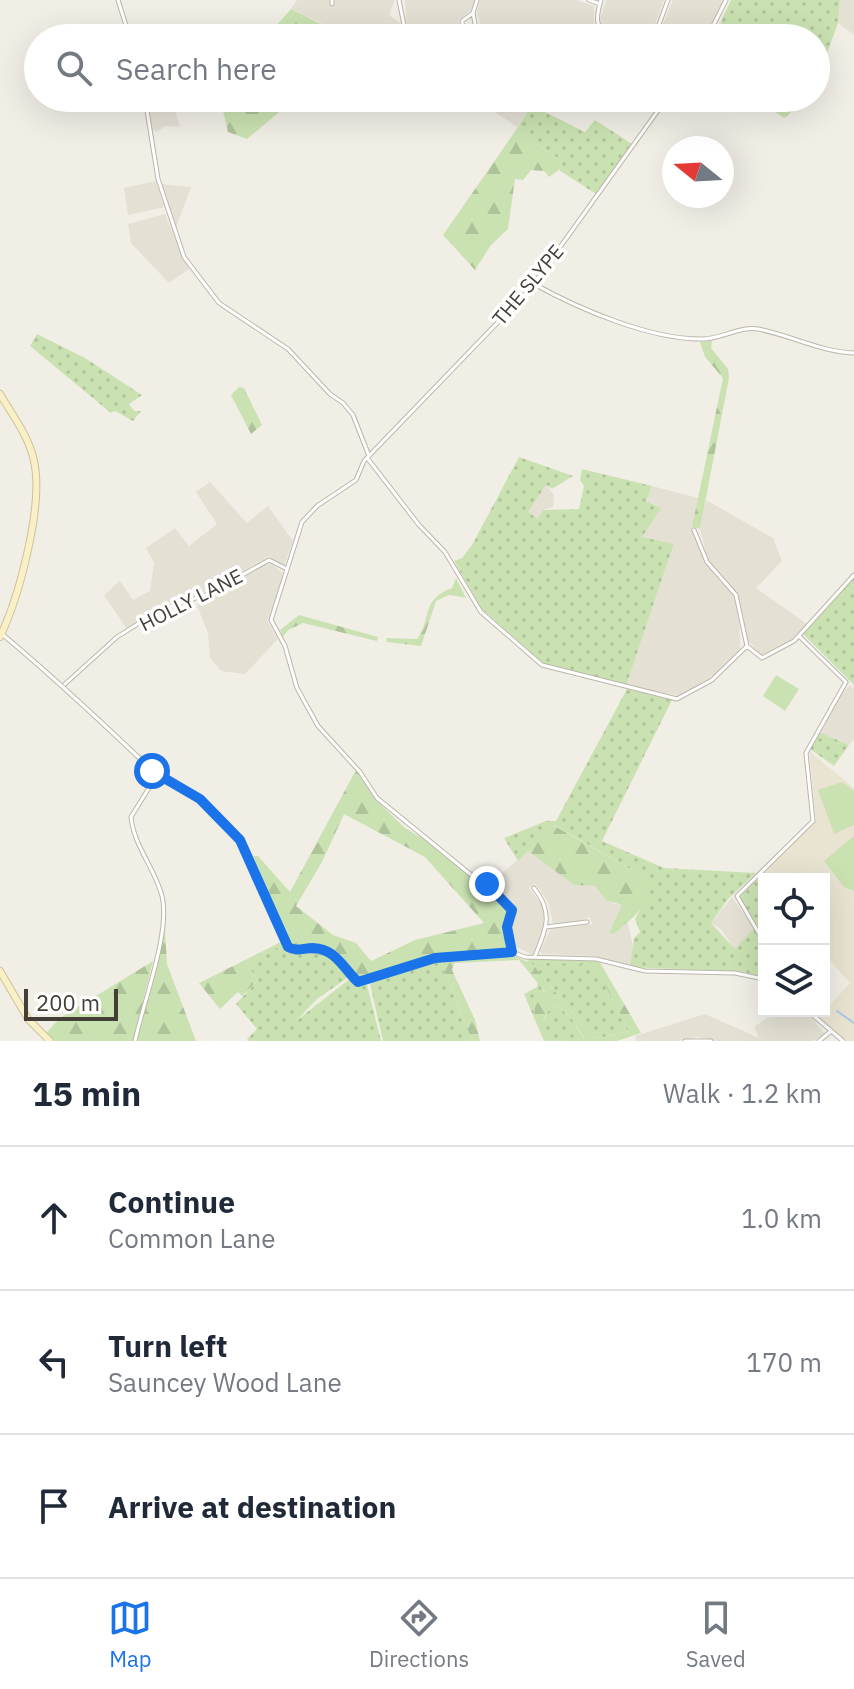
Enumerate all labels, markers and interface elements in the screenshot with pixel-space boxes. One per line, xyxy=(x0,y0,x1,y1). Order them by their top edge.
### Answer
search box xyxy=(24,24,830,112)
icon: search xyxy=(52,46,96,90)
text: Search here xyxy=(116,49,277,88)
north arrow xyxy=(662,136,734,208)
street label: THE SLYPE xyxy=(486,239,569,331)
street label: HOLLY LANE xyxy=(135,562,247,637)
route start xyxy=(134,753,170,789)
route end xyxy=(469,866,505,902)
map controls xyxy=(758,873,830,1017)
button: locate xyxy=(758,873,830,945)
button: layers xyxy=(758,945,830,1017)
scale bar xyxy=(24,985,118,1021)
text: 200 m xyxy=(36,988,100,1017)
text: 15 min xyxy=(32,1071,141,1115)
text: Walk · 1.2 km xyxy=(663,1076,822,1110)
text: Continue xyxy=(108,1182,235,1221)
icon: ahead xyxy=(32,1196,76,1240)
text: 1.0 km xyxy=(741,1201,822,1235)
text: Common Lane xyxy=(108,1221,276,1255)
text: Turn left xyxy=(108,1326,227,1365)
icon: left xyxy=(32,1340,76,1384)
text: 170 m xyxy=(746,1345,822,1379)
text: Sauncey Wood Lane xyxy=(108,1365,342,1399)
icon: arrive xyxy=(32,1484,76,1528)
text: Arrive at destination xyxy=(108,1487,396,1526)
tab: Map xyxy=(108,1596,152,1673)
tab: Directions xyxy=(369,1596,469,1673)
tab: Saved xyxy=(686,1596,746,1673)

